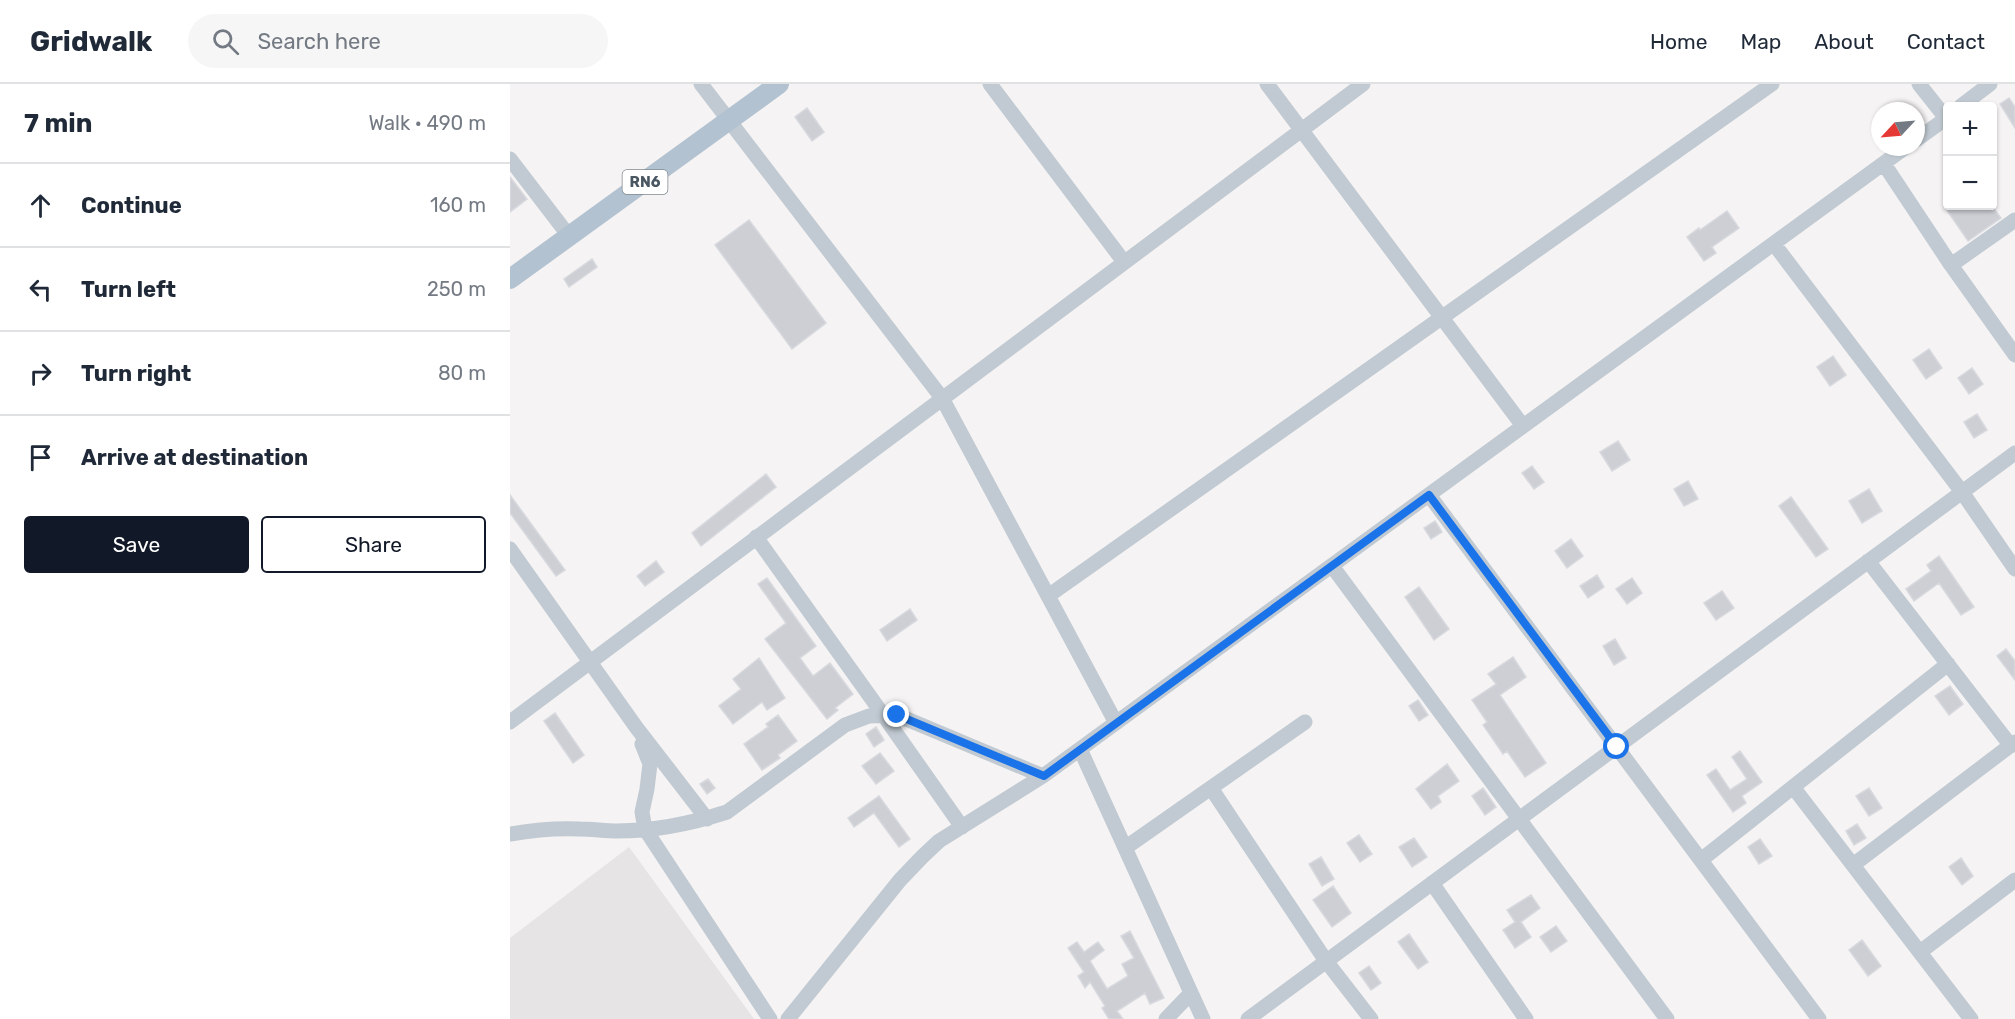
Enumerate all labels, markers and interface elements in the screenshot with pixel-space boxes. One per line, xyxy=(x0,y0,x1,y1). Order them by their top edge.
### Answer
search box xyxy=(188,14,608,68)
text: Gridwalk xyxy=(30,25,152,58)
icon: search xyxy=(209,25,242,58)
text: Search here xyxy=(257,28,381,55)
text: Home xyxy=(1650,29,1707,54)
text: Map xyxy=(1740,29,1781,54)
text: About xyxy=(1814,29,1874,54)
text: Contact xyxy=(1907,29,1985,54)
north arrow xyxy=(1871,102,1925,156)
map controls xyxy=(1943,102,1997,210)
button: + xyxy=(1943,102,1997,156)
text: 7 min xyxy=(24,108,92,139)
text: Walk · 490 m xyxy=(368,111,486,135)
button: − xyxy=(1943,156,1997,210)
road number: RN6 xyxy=(622,170,668,194)
icon: ahead xyxy=(24,189,57,222)
text: Continue xyxy=(81,192,182,219)
text: 160 m xyxy=(430,193,486,217)
icon: left xyxy=(24,273,57,306)
text: Turn left xyxy=(81,276,176,303)
text: 250 m xyxy=(427,277,486,301)
icon: right xyxy=(24,357,57,390)
text: Turn right xyxy=(81,360,191,387)
text: 80 m xyxy=(438,361,486,385)
icon: arrive xyxy=(24,441,57,474)
text: Arrive at destination xyxy=(81,444,308,471)
button: Save xyxy=(24,516,249,573)
button: Share xyxy=(261,516,486,573)
route end xyxy=(883,701,909,727)
route start xyxy=(1603,733,1629,759)

